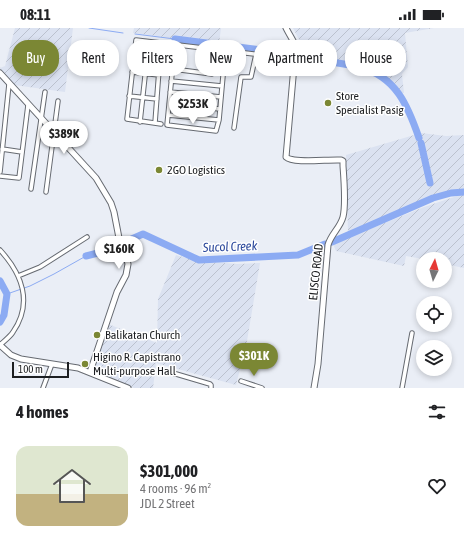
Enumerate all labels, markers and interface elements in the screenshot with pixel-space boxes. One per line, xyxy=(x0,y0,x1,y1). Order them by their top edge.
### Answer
text: 08:11 xyxy=(20,6,51,23)
chip: Buy xyxy=(12,40,59,76)
chip: Rent xyxy=(67,40,119,76)
chip: Filters xyxy=(127,40,187,76)
chip: New xyxy=(195,40,246,76)
chip: Apartment xyxy=(254,40,337,76)
chip: House xyxy=(345,40,406,76)
place label: Store Specialist Pasig xyxy=(336,89,404,117)
pin: $253K xyxy=(165,91,221,125)
text: $253K xyxy=(178,96,208,111)
marker: Store Specialist Pasig xyxy=(323,98,333,108)
pin: $389K xyxy=(36,121,92,155)
text: $389K xyxy=(49,126,79,141)
place label: 2GO Logistics xyxy=(167,163,225,177)
marker: 2GO Logistics xyxy=(154,165,164,175)
pin: $160K xyxy=(91,236,147,270)
water label: Sucol Creek xyxy=(202,238,258,255)
text: $160K xyxy=(104,241,134,256)
street label: ELISCO ROAD xyxy=(306,243,326,301)
north arrow xyxy=(416,252,452,288)
map controls xyxy=(416,252,452,376)
button: locate xyxy=(416,296,452,332)
place label: Balikatan Church xyxy=(105,328,180,342)
marker: Balikatan Church xyxy=(92,330,102,340)
button: layers xyxy=(416,340,452,376)
pin: $301K xyxy=(226,343,282,377)
text: $301K xyxy=(239,348,269,363)
place label: Higino R. Capistrano Multi-purpose Hall xyxy=(93,350,181,378)
marker: Higino R. Capistrano Multi-purpose Hall xyxy=(80,359,90,369)
scale bar xyxy=(12,360,69,379)
text: 100 m xyxy=(18,363,43,375)
icon: filters xyxy=(426,401,448,423)
text: 4 homes xyxy=(16,402,69,422)
text: $301,000 xyxy=(140,461,198,481)
icon: home xyxy=(48,462,96,510)
icon: heart xyxy=(426,475,448,497)
text: 4 rooms · 96 m² xyxy=(140,481,211,496)
text: JDL 2 Street xyxy=(140,496,195,511)

